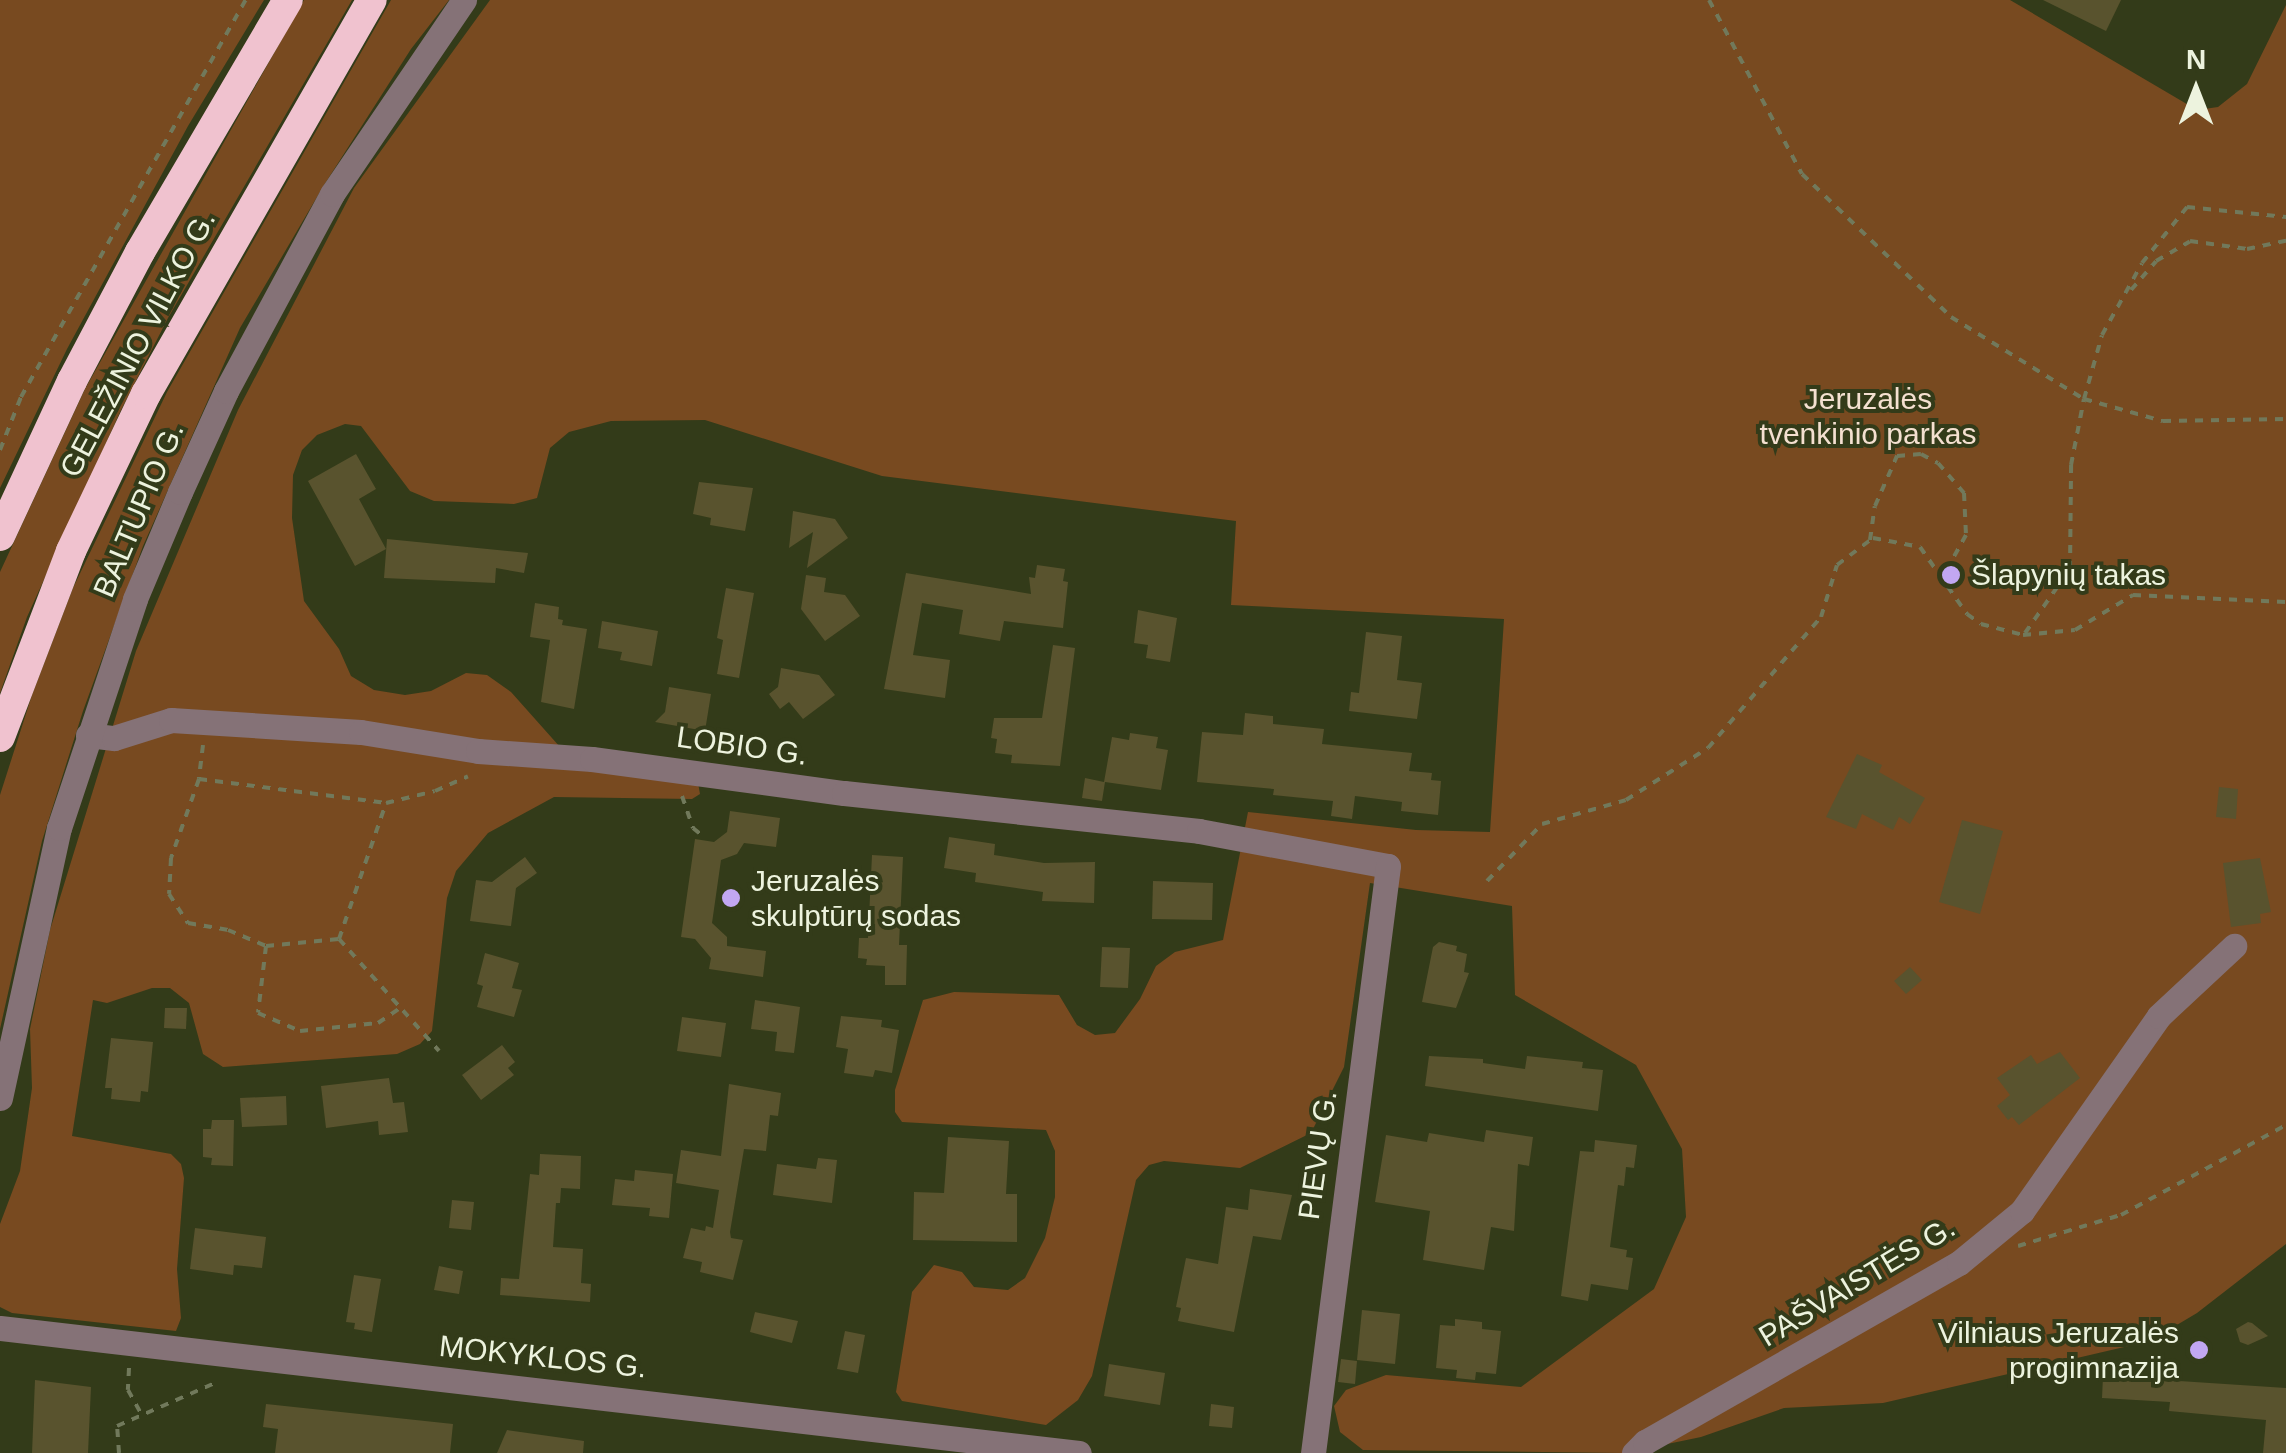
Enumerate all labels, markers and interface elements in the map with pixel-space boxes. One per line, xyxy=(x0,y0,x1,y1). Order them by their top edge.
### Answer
north arrow xyxy=(2146,40,2246,140)
text: N xyxy=(2186,44,2206,75)
street label: GELEŽINIO VILKO G. xyxy=(52,205,224,483)
park label: Jeruzalės tvenkinio parkas xyxy=(1760,381,1976,452)
street label: BALTUPIO G. xyxy=(86,417,192,603)
place label: Šlapynių takas xyxy=(1971,557,2166,593)
marker: Šlapynių takas xyxy=(1940,564,1962,586)
street label: LOBIO G. xyxy=(674,719,810,773)
place label: Jeruzalės skulptūrų sodas xyxy=(751,863,961,934)
marker: Jeruzalės skulptūrų sodas xyxy=(720,887,742,909)
street label: PIEVŲ G. xyxy=(1291,1088,1345,1222)
street label: PAŠVAISTĖS G. xyxy=(1752,1209,1962,1355)
place label: Vilniaus Jeruzalės progimnazija xyxy=(1938,1315,2179,1386)
street label: MOKYKLOS G. xyxy=(437,1328,649,1386)
marker: Vilniaus Jeruzalės progimnazija xyxy=(2188,1339,2210,1361)

